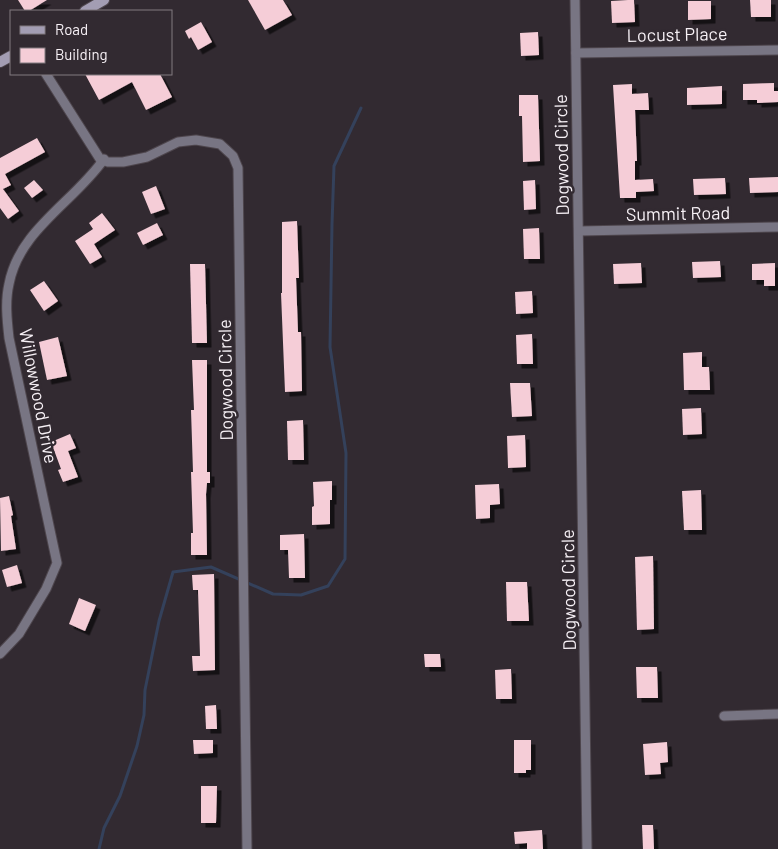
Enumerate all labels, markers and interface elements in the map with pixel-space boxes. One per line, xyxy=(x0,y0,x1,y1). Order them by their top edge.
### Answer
legend xyxy=(10,10,172,75)
text: Road xyxy=(55,20,88,38)
street label: Locust Place xyxy=(626,22,728,46)
text: Building xyxy=(55,45,108,63)
street label: Dogwood Circle xyxy=(549,94,573,216)
street label: Summit Road xyxy=(626,201,730,225)
street label: Dogwood Circle xyxy=(213,319,237,441)
street label: Willowwood Drive xyxy=(15,327,63,465)
street label: Dogwood Circle xyxy=(556,529,580,651)

